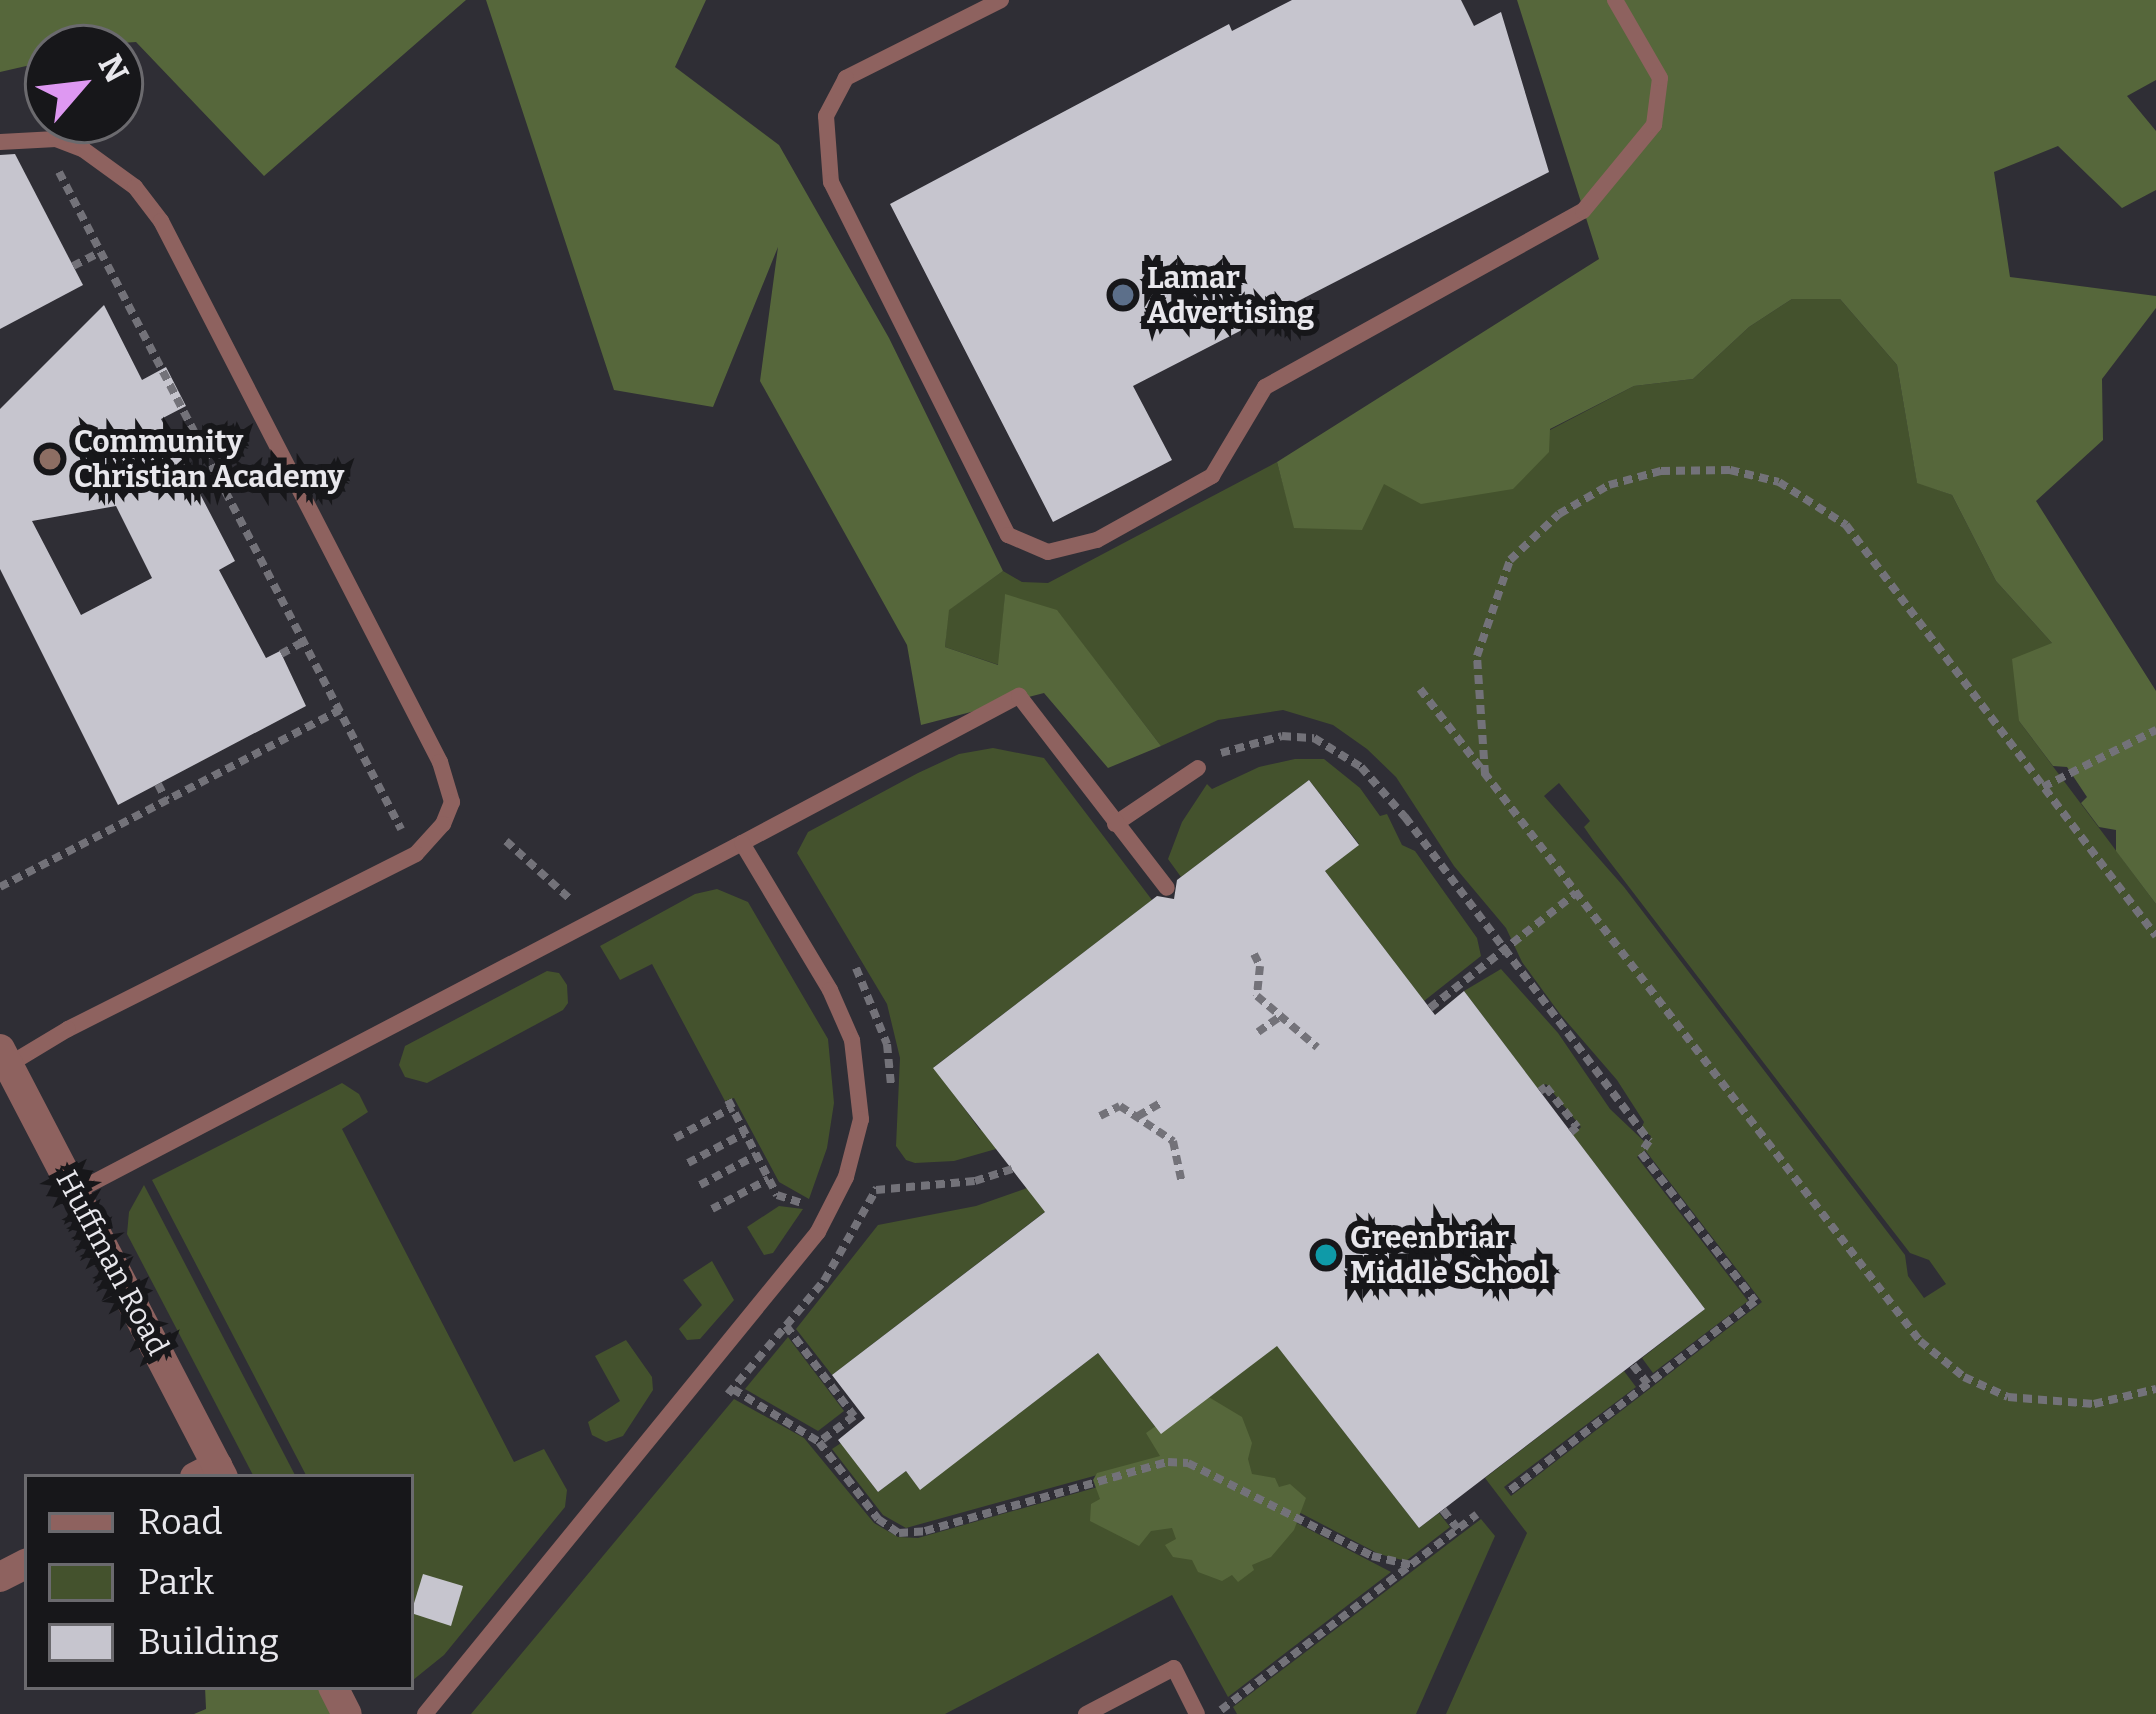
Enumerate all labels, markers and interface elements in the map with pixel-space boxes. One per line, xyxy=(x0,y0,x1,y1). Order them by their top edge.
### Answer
north arrow xyxy=(24,24,144,144)
text: N xyxy=(89,48,137,89)
place label: Lamar Advertising xyxy=(1147,260,1314,330)
marker: Lamar Advertising xyxy=(1110,282,1136,308)
place label: Community Christian Academy xyxy=(74,424,344,494)
marker: Community Christian Academy xyxy=(37,446,63,472)
street label: Huffman Road xyxy=(48,1165,176,1361)
place label: Greenbriar Middle School xyxy=(1350,1220,1549,1290)
marker: Greenbriar Middle School xyxy=(1313,1242,1339,1268)
legend xyxy=(24,1474,414,1690)
text: Road xyxy=(138,1500,223,1544)
text: Park xyxy=(138,1560,214,1604)
text: Building xyxy=(138,1620,279,1664)

